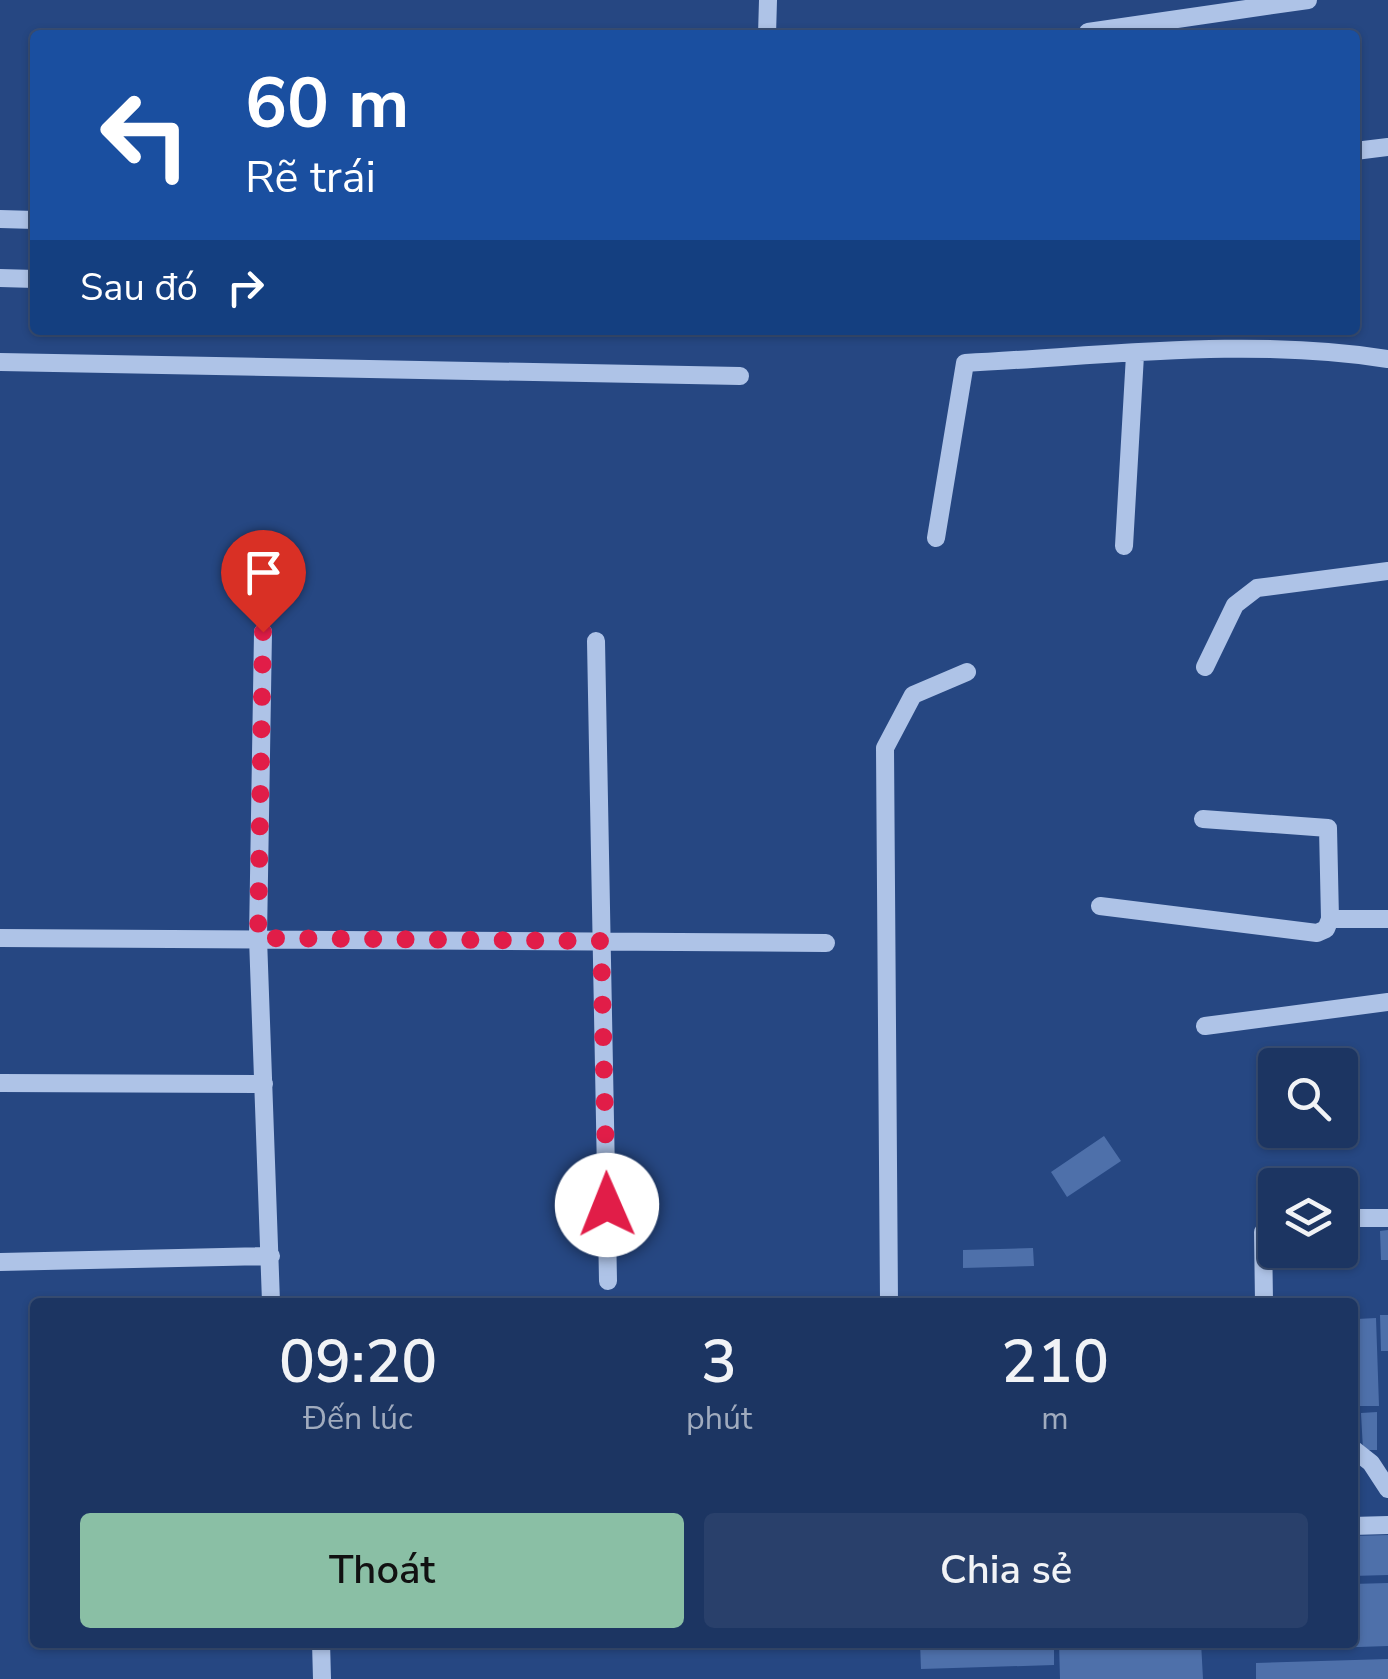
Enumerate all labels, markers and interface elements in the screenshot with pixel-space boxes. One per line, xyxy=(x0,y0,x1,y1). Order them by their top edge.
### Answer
text: 60 m xyxy=(245,56,409,152)
icon: left xyxy=(80,70,210,200)
text: Rẽ trái xyxy=(245,147,376,208)
icon: right xyxy=(218,260,273,315)
text: Sau đó xyxy=(80,262,198,313)
pin xyxy=(221,530,306,633)
icon: arrive xyxy=(236,545,291,600)
map controls xyxy=(1258,1048,1358,1268)
button: search xyxy=(1258,1048,1358,1148)
position arrow xyxy=(555,1153,659,1257)
button: layers xyxy=(1258,1168,1358,1268)
text: 09:20 xyxy=(279,1321,437,1403)
text: 3 xyxy=(701,1321,737,1403)
text: 210 xyxy=(1001,1321,1109,1403)
text: Đến lúc xyxy=(303,1397,413,1440)
text: phút xyxy=(686,1397,752,1440)
text: m xyxy=(1041,1397,1069,1440)
button: Thoát xyxy=(80,1513,684,1628)
button: Chia sẻ xyxy=(704,1513,1308,1628)

